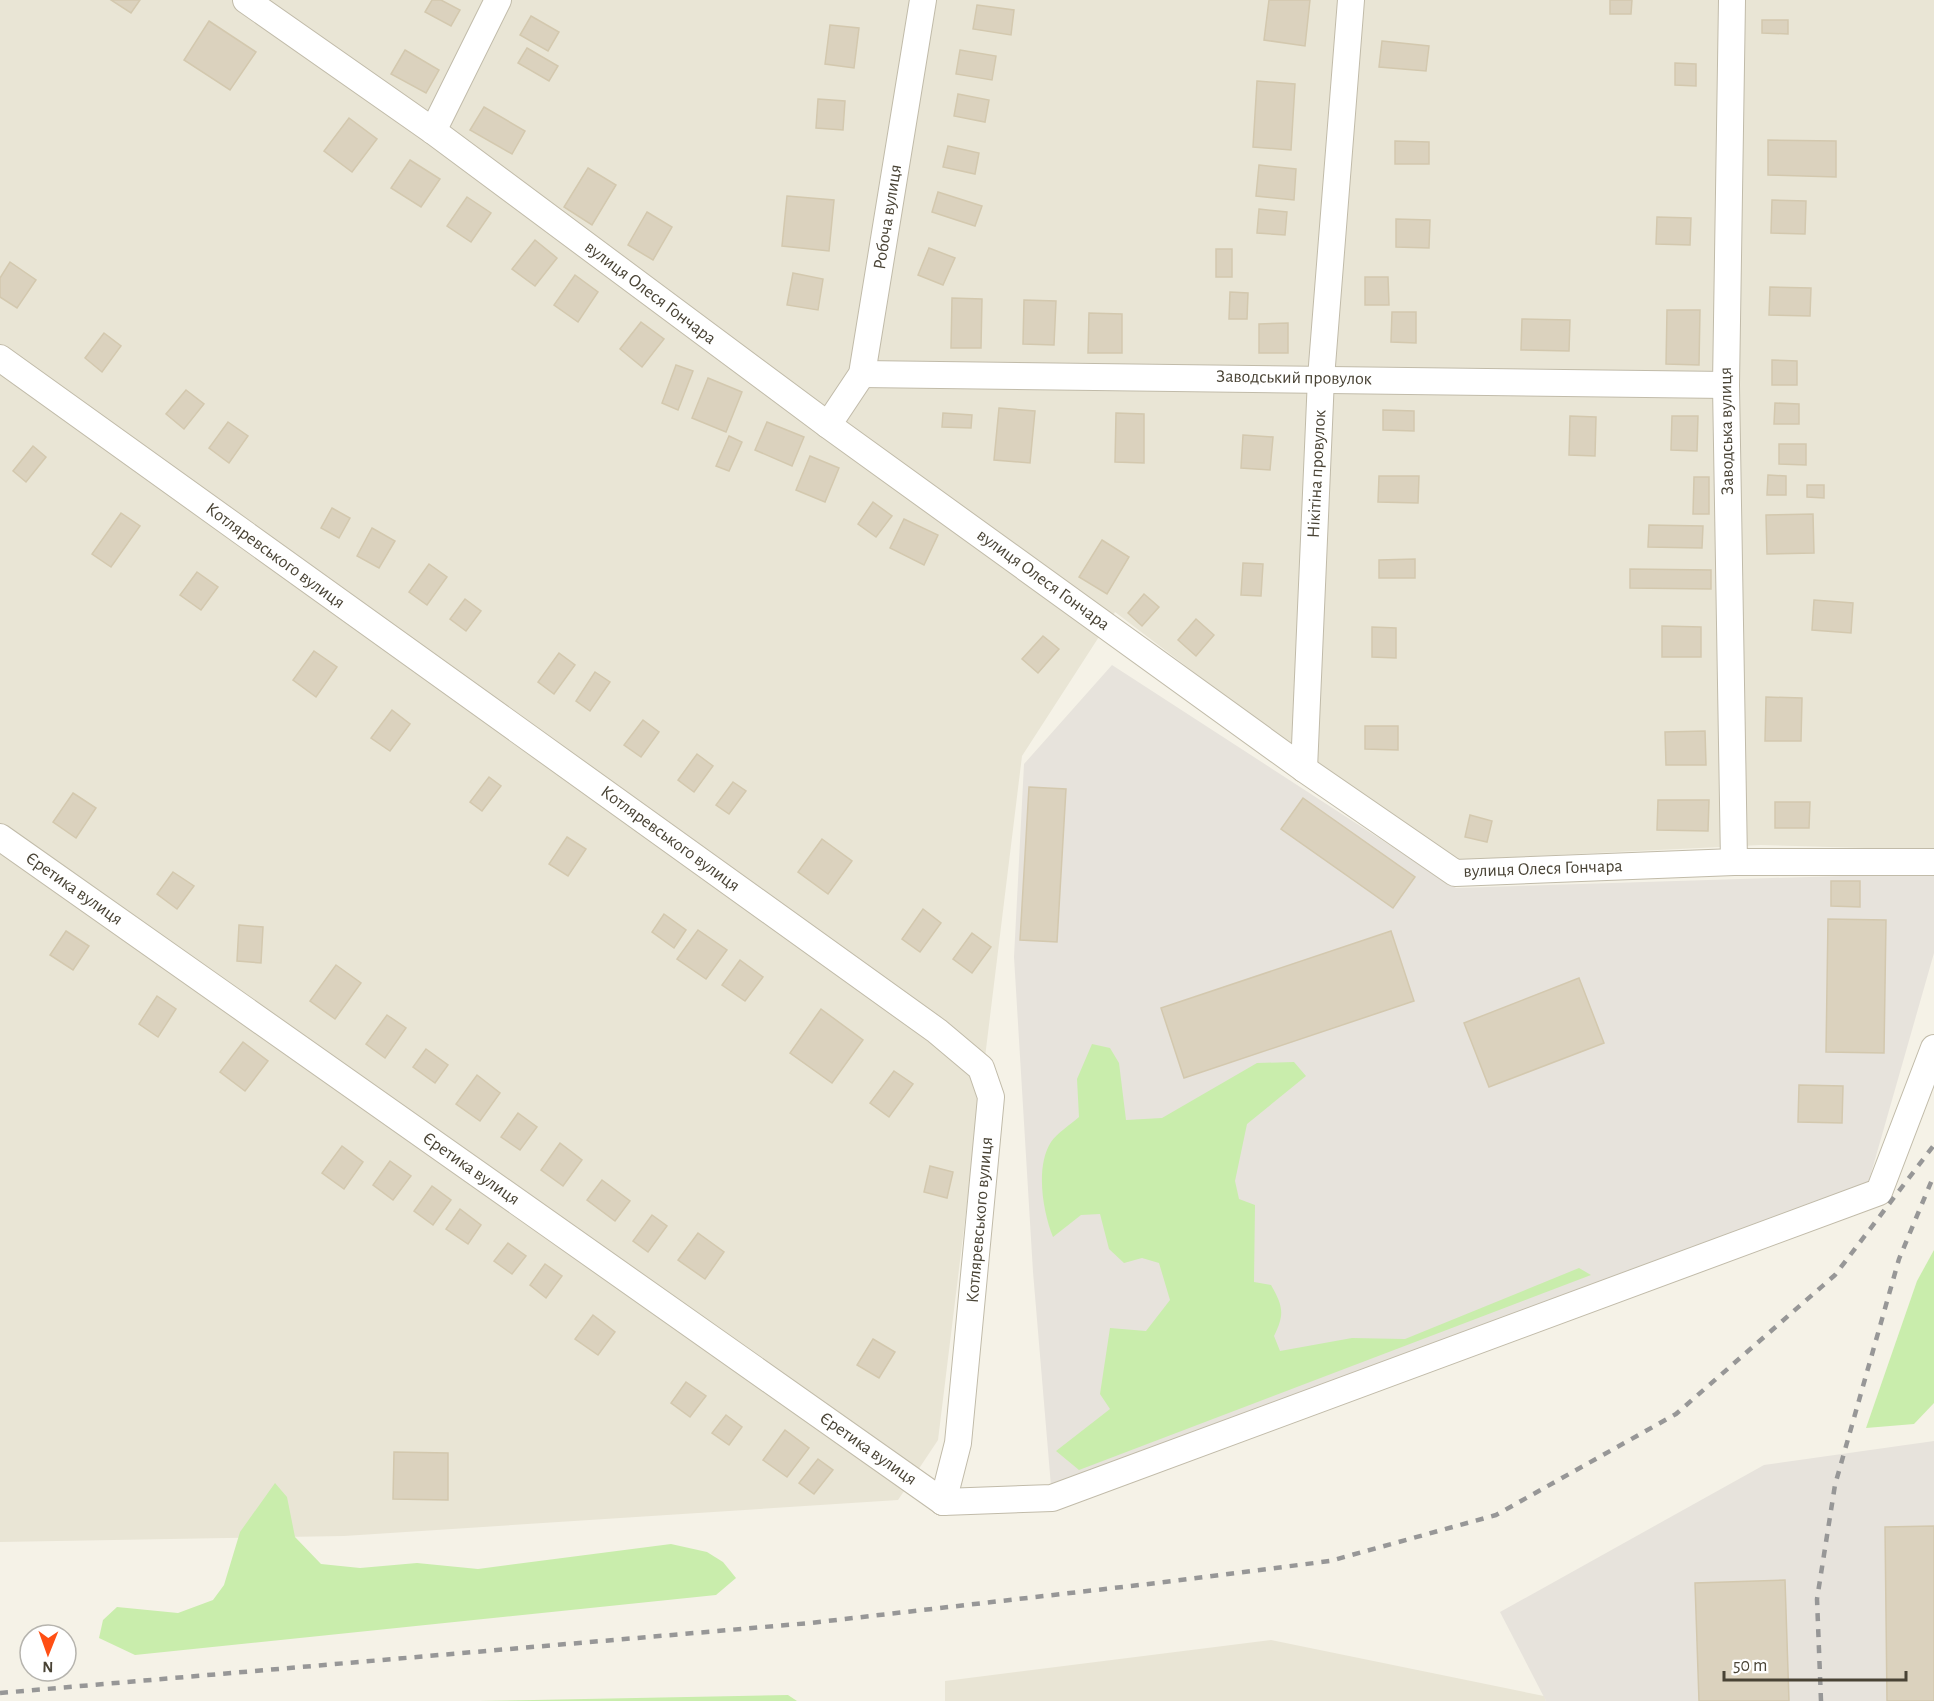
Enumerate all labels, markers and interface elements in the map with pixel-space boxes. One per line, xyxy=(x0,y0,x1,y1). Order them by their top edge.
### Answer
street label: Робоча вулиця xyxy=(870,163,905,271)
street label: вулиця Олеся Гончара xyxy=(581,238,719,348)
street label: Заводська вулиця xyxy=(1717,367,1737,495)
street label: Заводський провулок xyxy=(1216,368,1373,388)
street label: Нікітіна провулок xyxy=(1305,409,1329,539)
street label: Котляревського вулиця xyxy=(202,500,348,612)
street label: вулиця Олеся Гончара xyxy=(973,526,1113,634)
street label: Котляревського вулиця xyxy=(597,783,743,895)
street label: Єретика вулиця xyxy=(22,849,126,929)
street label: вулиця Олеся Гончара xyxy=(1463,857,1623,881)
street label: Єретика вулиця xyxy=(419,1129,523,1209)
street label: Котляревського вулиця xyxy=(964,1136,996,1304)
street label: Єретика вулиця xyxy=(816,1409,920,1489)
north arrow xyxy=(18,1623,78,1683)
scale bar xyxy=(1724,1644,1906,1682)
text: 50 m xyxy=(1733,1657,1767,1675)
text: N xyxy=(42,1659,53,1675)

